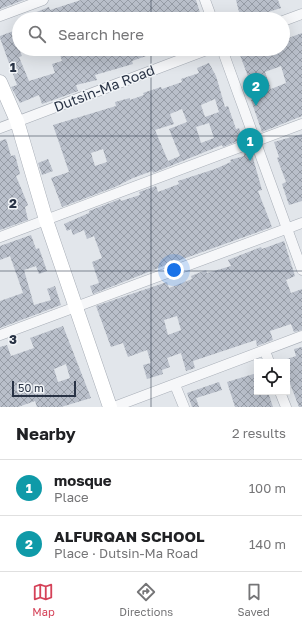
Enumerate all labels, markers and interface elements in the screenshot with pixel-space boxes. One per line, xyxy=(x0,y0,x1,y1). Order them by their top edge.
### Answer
search box xyxy=(12,12,290,56)
icon: search xyxy=(26,23,48,45)
text: Search here xyxy=(58,25,144,43)
text: 1 xyxy=(10,59,17,75)
street label: Dutsin-Ma Road xyxy=(51,61,157,115)
pin: 2 xyxy=(243,73,269,106)
pin: 1 xyxy=(237,128,263,161)
text: 2 xyxy=(9,195,17,211)
your location xyxy=(164,260,184,280)
text: 3 xyxy=(9,331,17,347)
map controls xyxy=(254,359,290,395)
button: locate xyxy=(254,359,290,395)
scale bar xyxy=(12,379,76,398)
text: 50 m xyxy=(18,381,44,394)
text: Nearby xyxy=(16,423,76,444)
text: 2 results xyxy=(232,425,286,441)
text: mosque xyxy=(54,471,112,489)
text: 1 xyxy=(26,480,32,496)
text: 100 m xyxy=(249,480,286,496)
text: Place xyxy=(54,489,89,505)
text: ALFURQAN SCHOOL xyxy=(54,527,205,545)
text: 2 xyxy=(25,536,33,552)
text: 140 m xyxy=(249,536,286,552)
text: Place · Dutsin-Ma Road xyxy=(54,545,198,561)
tab: Map xyxy=(32,581,55,618)
tab: Directions xyxy=(119,581,173,618)
tab: Saved xyxy=(238,581,270,618)

